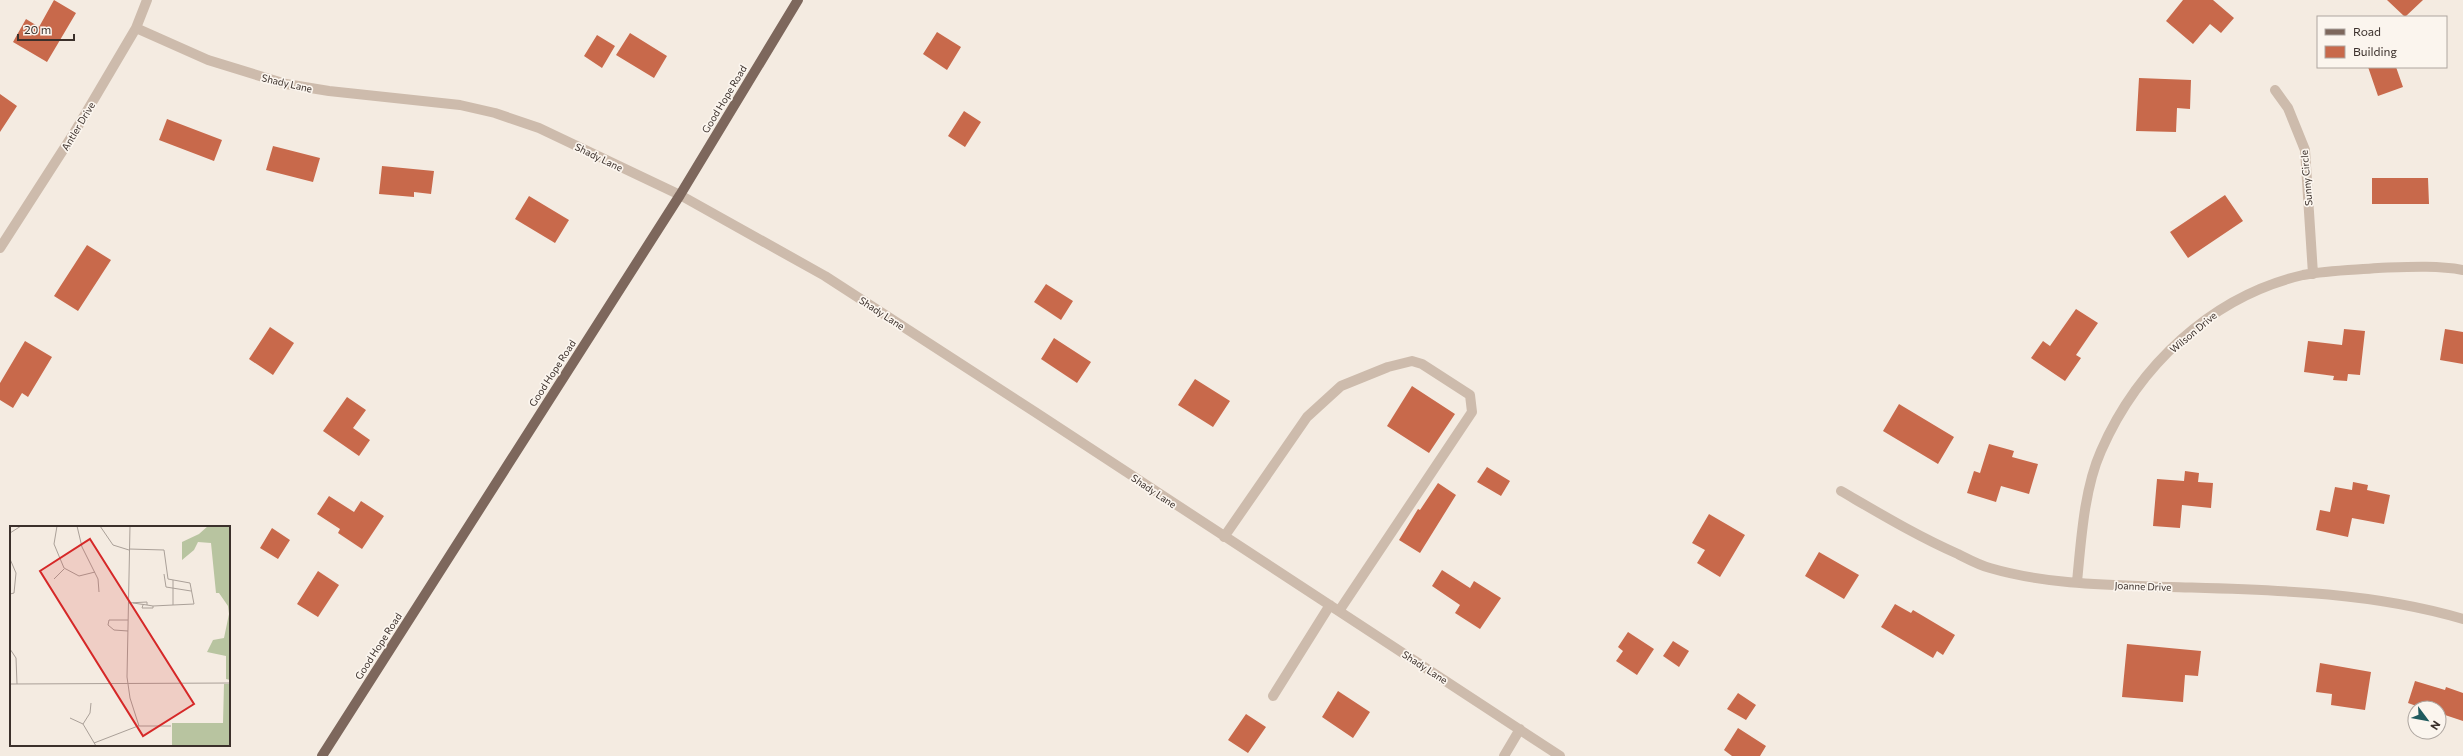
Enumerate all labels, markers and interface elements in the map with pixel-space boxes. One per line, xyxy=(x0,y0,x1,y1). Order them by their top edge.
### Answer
scale bar xyxy=(18,16,74,42)
legend xyxy=(2317,16,2447,68)
text: 20 m xyxy=(24,22,51,36)
text: Road xyxy=(2353,24,2381,38)
text: Building xyxy=(2353,44,2397,58)
street label: Good Hope Road xyxy=(699,63,749,135)
street label: Shady Lane xyxy=(260,71,314,95)
street label: Antler Drive xyxy=(59,99,97,153)
street label: Shady Lane xyxy=(573,140,625,174)
street label: Sunny Circle xyxy=(2298,150,2314,206)
street label: Shady Lane xyxy=(857,294,907,332)
street label: Wilson Drive xyxy=(2167,309,2219,355)
street label: Good Hope Road xyxy=(526,337,578,409)
street label: Shady Lane xyxy=(1129,472,1179,510)
inset map xyxy=(10,526,230,746)
street label: Joanne Drive xyxy=(2114,579,2172,593)
street label: Good Hope Road xyxy=(352,610,404,682)
street label: Shady Lane xyxy=(1400,648,1450,686)
north arrow xyxy=(2407,700,2447,740)
text: N xyxy=(2428,719,2444,733)

